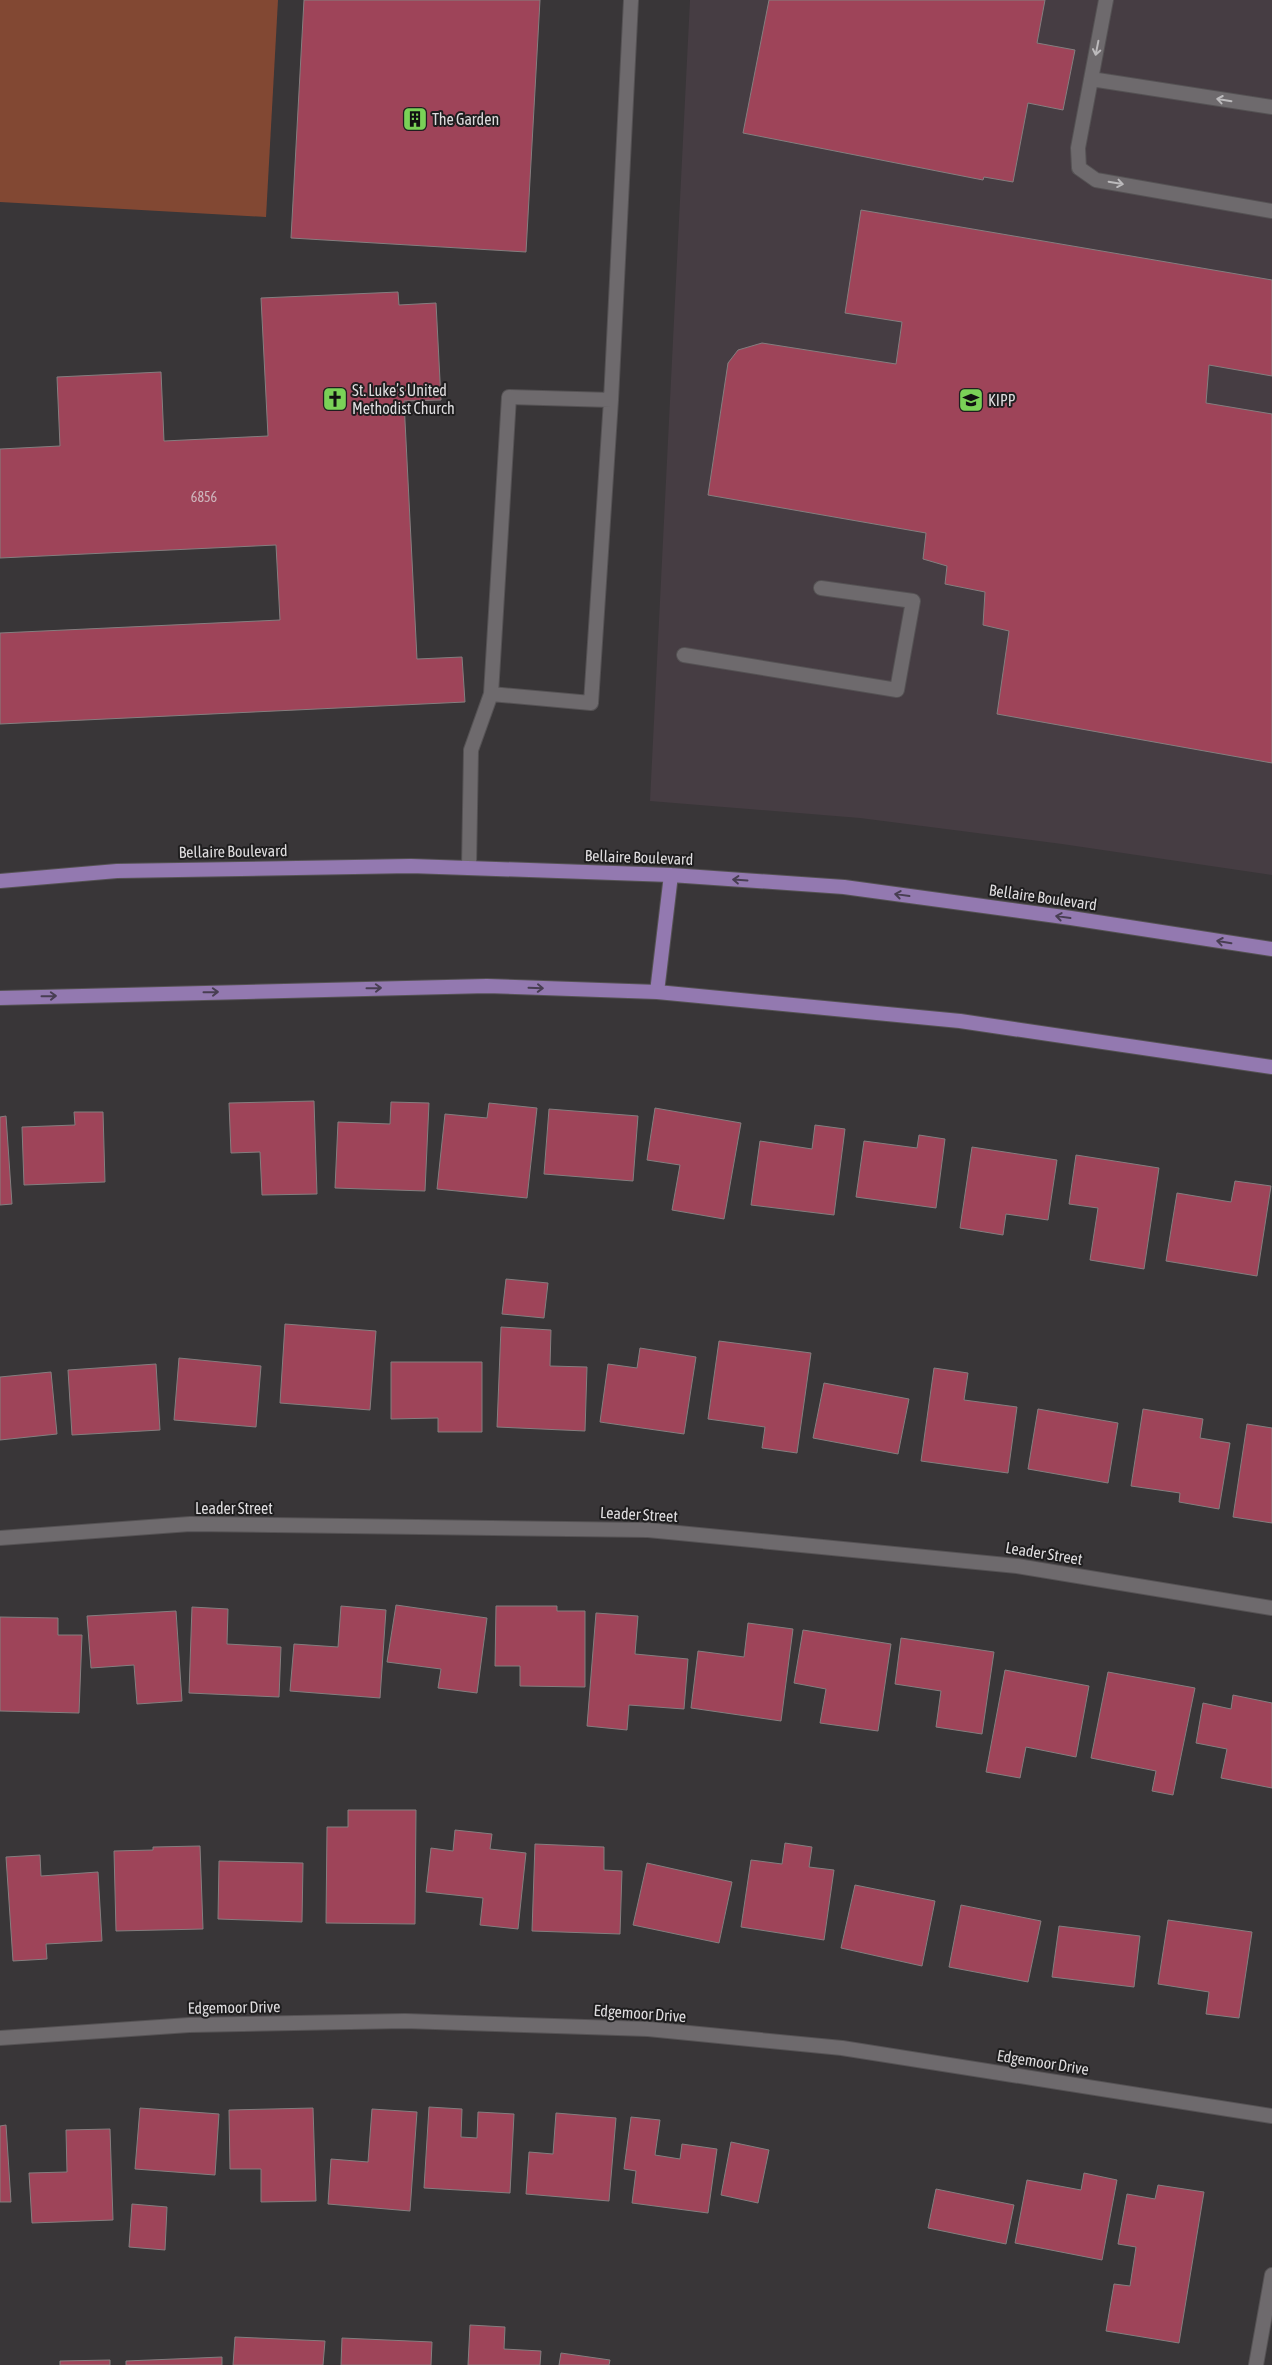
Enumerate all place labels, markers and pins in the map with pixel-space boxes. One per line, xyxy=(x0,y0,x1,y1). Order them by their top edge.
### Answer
building icon: The Garden xyxy=(402,106,428,132)
place label: The Garden xyxy=(432,110,499,128)
place label: St. Luke’s United Methodist Church xyxy=(352,381,455,417)
church icon: St. Luke’s United Methodist Church xyxy=(322,386,348,412)
school or university icon: KIPP xyxy=(958,387,984,413)
place label: KIPP xyxy=(988,391,1016,409)

